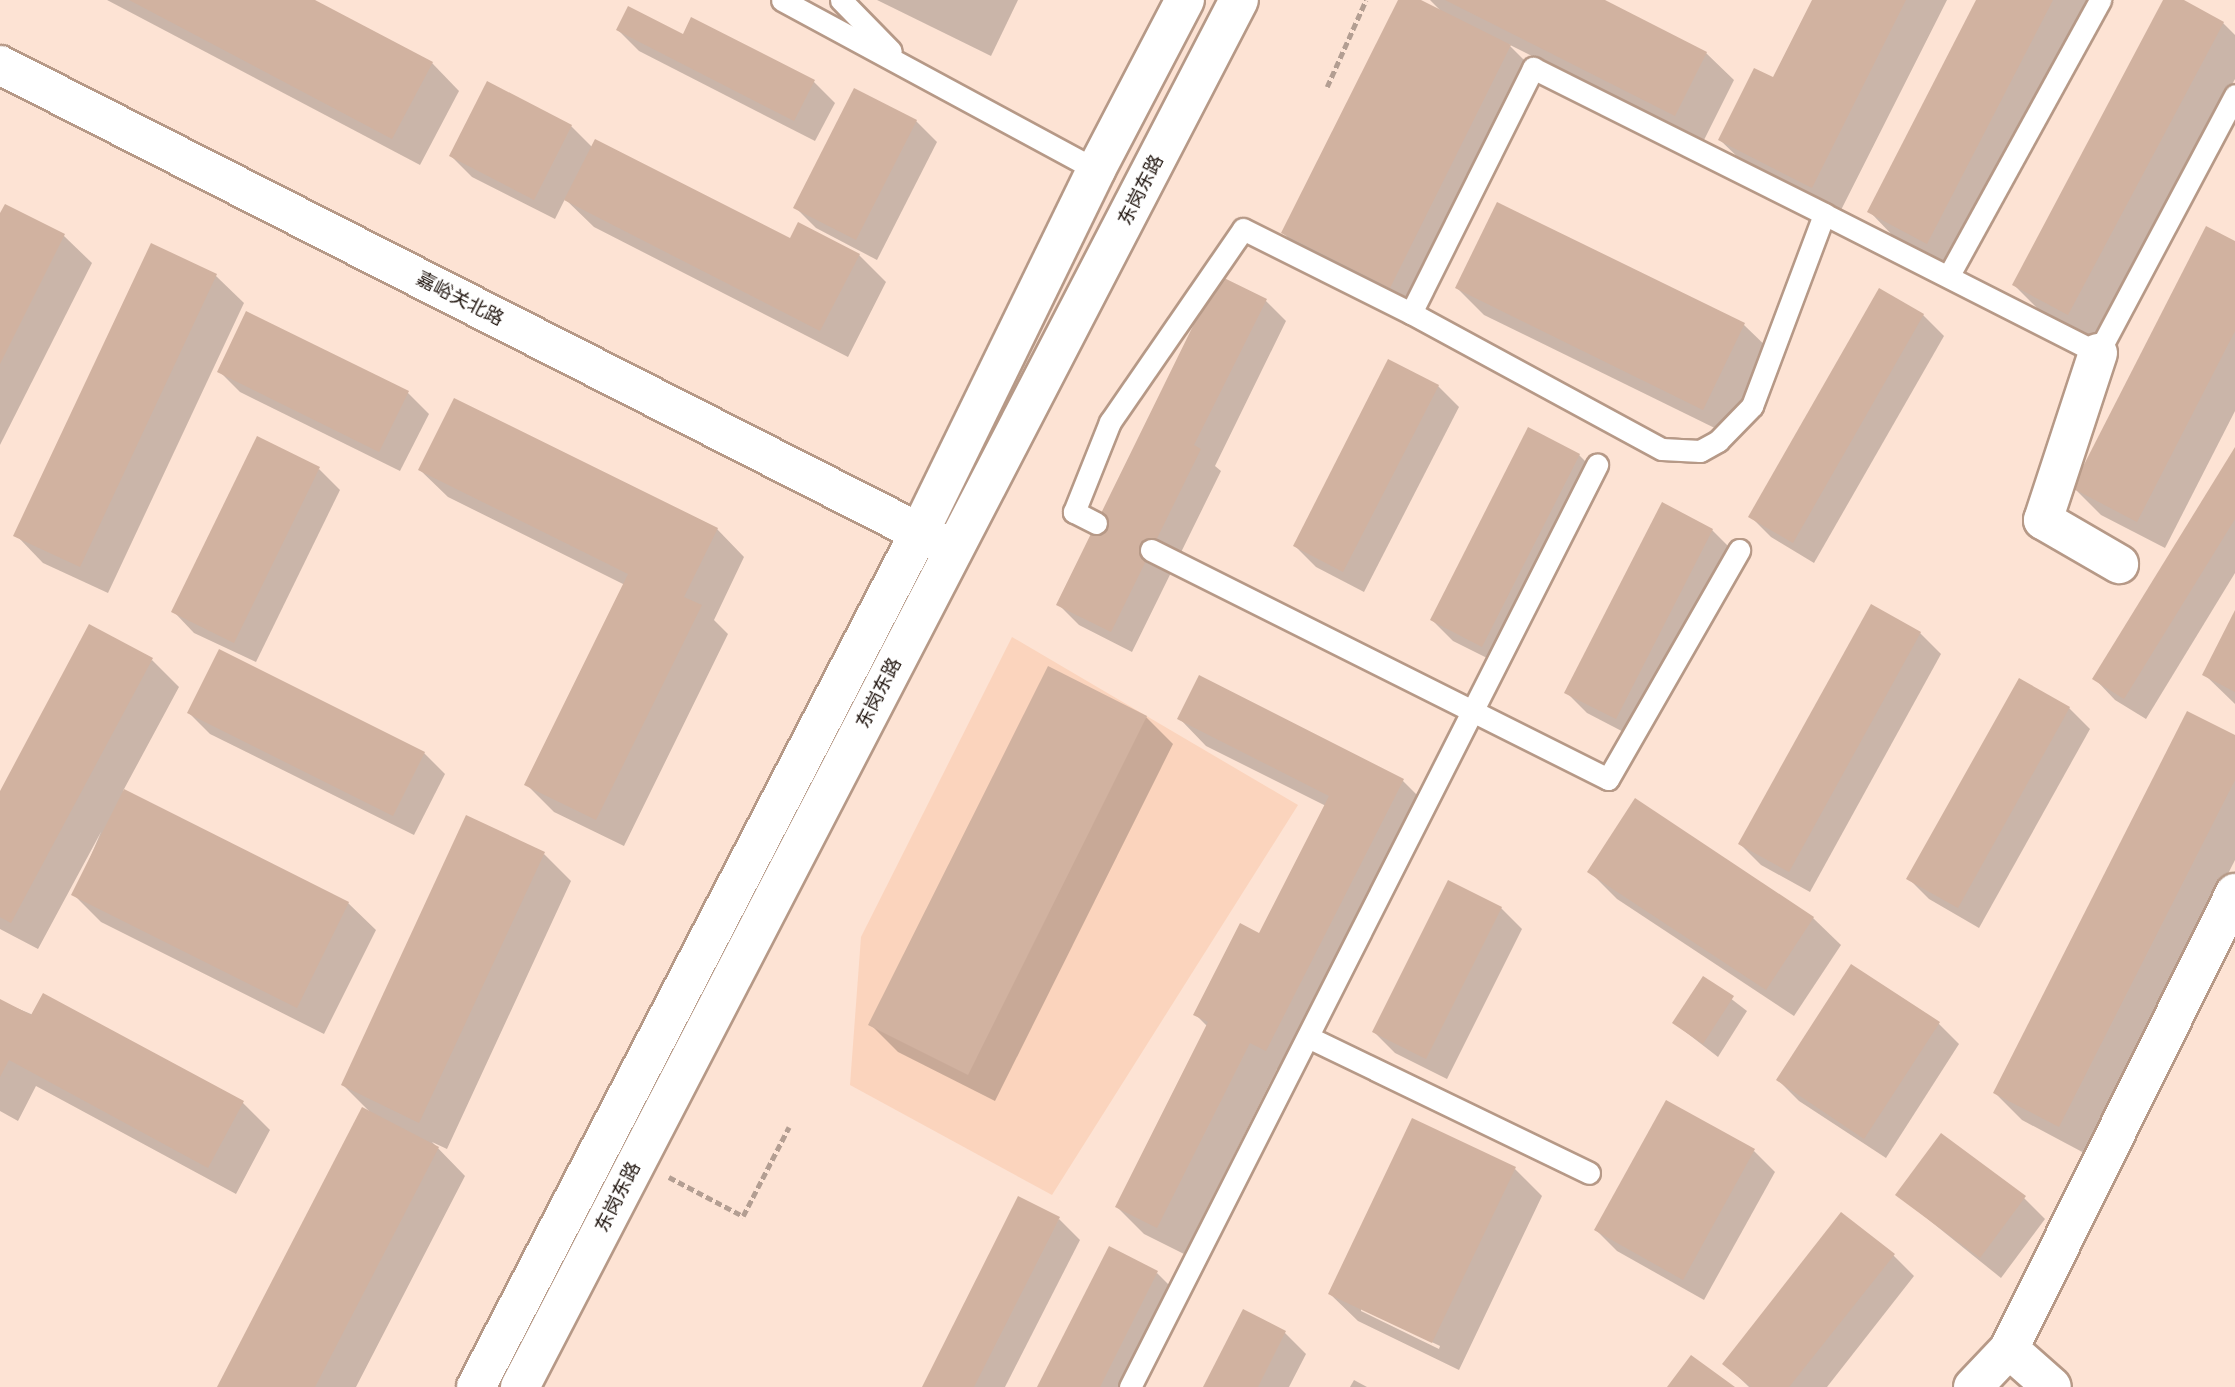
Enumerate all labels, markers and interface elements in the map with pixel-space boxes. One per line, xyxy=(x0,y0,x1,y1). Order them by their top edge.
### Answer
street label: 东岗东路 xyxy=(1114,151,1168,229)
street label: 嘉峪关北路 xyxy=(413,267,507,331)
street label: 东岗东路 xyxy=(852,654,906,732)
street label: 东岗东路 xyxy=(591,1158,645,1236)

